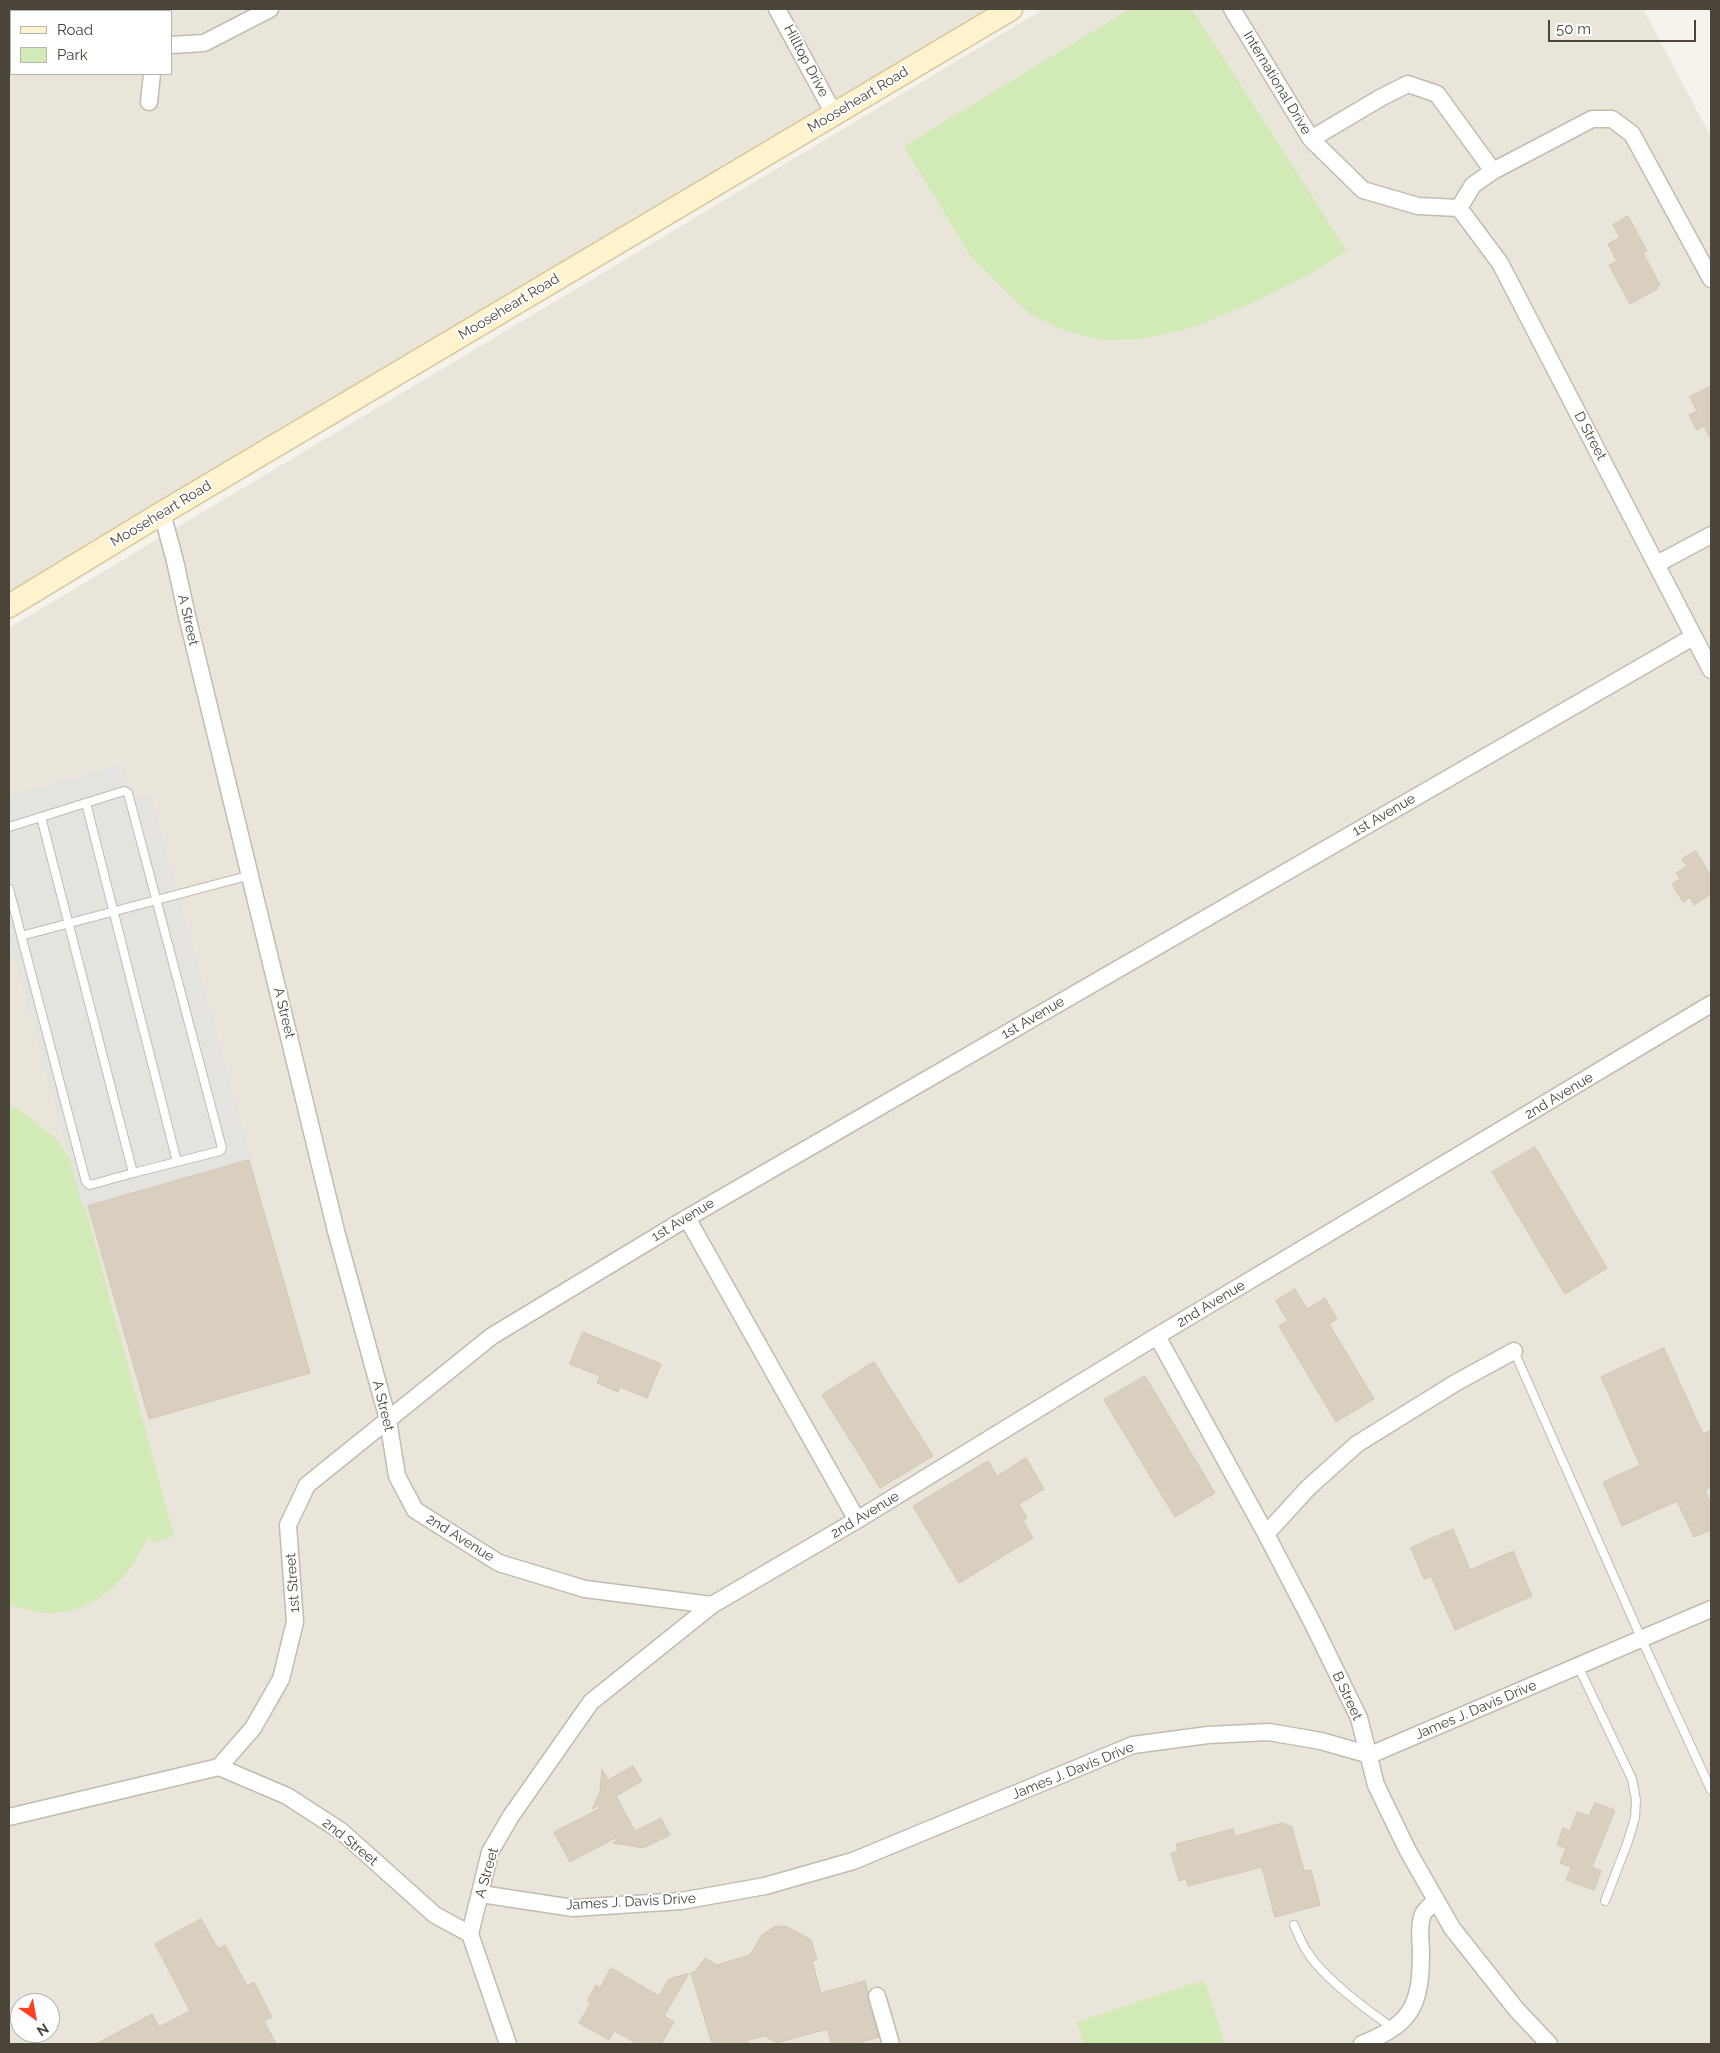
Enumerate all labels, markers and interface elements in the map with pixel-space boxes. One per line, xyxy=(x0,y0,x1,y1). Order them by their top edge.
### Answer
legend xyxy=(10,10,172,75)
scale bar xyxy=(1550,10,1698,42)
text: 50 m xyxy=(1556,20,1591,38)
text: Road xyxy=(57,21,93,39)
street label: Hilltop Drive xyxy=(780,22,832,100)
street label: International Drive xyxy=(1240,28,1314,138)
text: Park xyxy=(57,46,88,64)
street label: Mooseheart Road xyxy=(805,63,911,137)
street label: Mooseheart Road xyxy=(456,270,562,344)
street label: D Street xyxy=(1570,409,1610,463)
street label: Mooseheart Road xyxy=(108,477,214,551)
street label: A Street xyxy=(174,593,202,647)
street label: 1st Avenue xyxy=(1349,790,1419,840)
street label: A Street xyxy=(270,986,298,1040)
street label: 1st Avenue xyxy=(998,993,1068,1043)
street label: 2nd Avenue xyxy=(1522,1069,1596,1123)
street label: 1st Avenue xyxy=(649,1195,717,1245)
street label: 2nd Avenue xyxy=(1174,1277,1248,1331)
street label: A Street xyxy=(369,1379,397,1433)
street label: 2nd Avenue xyxy=(828,1488,902,1542)
street label: 2nd Avenue xyxy=(423,1511,497,1565)
street label: 1st Street xyxy=(283,1553,303,1613)
street label: B Street xyxy=(1328,1669,1366,1723)
street label: James J. Davis Drive xyxy=(1413,1677,1539,1743)
street label: James J. Davis Drive xyxy=(1010,1739,1136,1803)
street label: 2nd Street xyxy=(319,1815,381,1869)
street label: A Street xyxy=(472,1846,502,1900)
street label: James J. Davis Drive xyxy=(566,1890,696,1914)
north arrow xyxy=(10,1993,60,2043)
text: N xyxy=(34,2020,51,2039)

